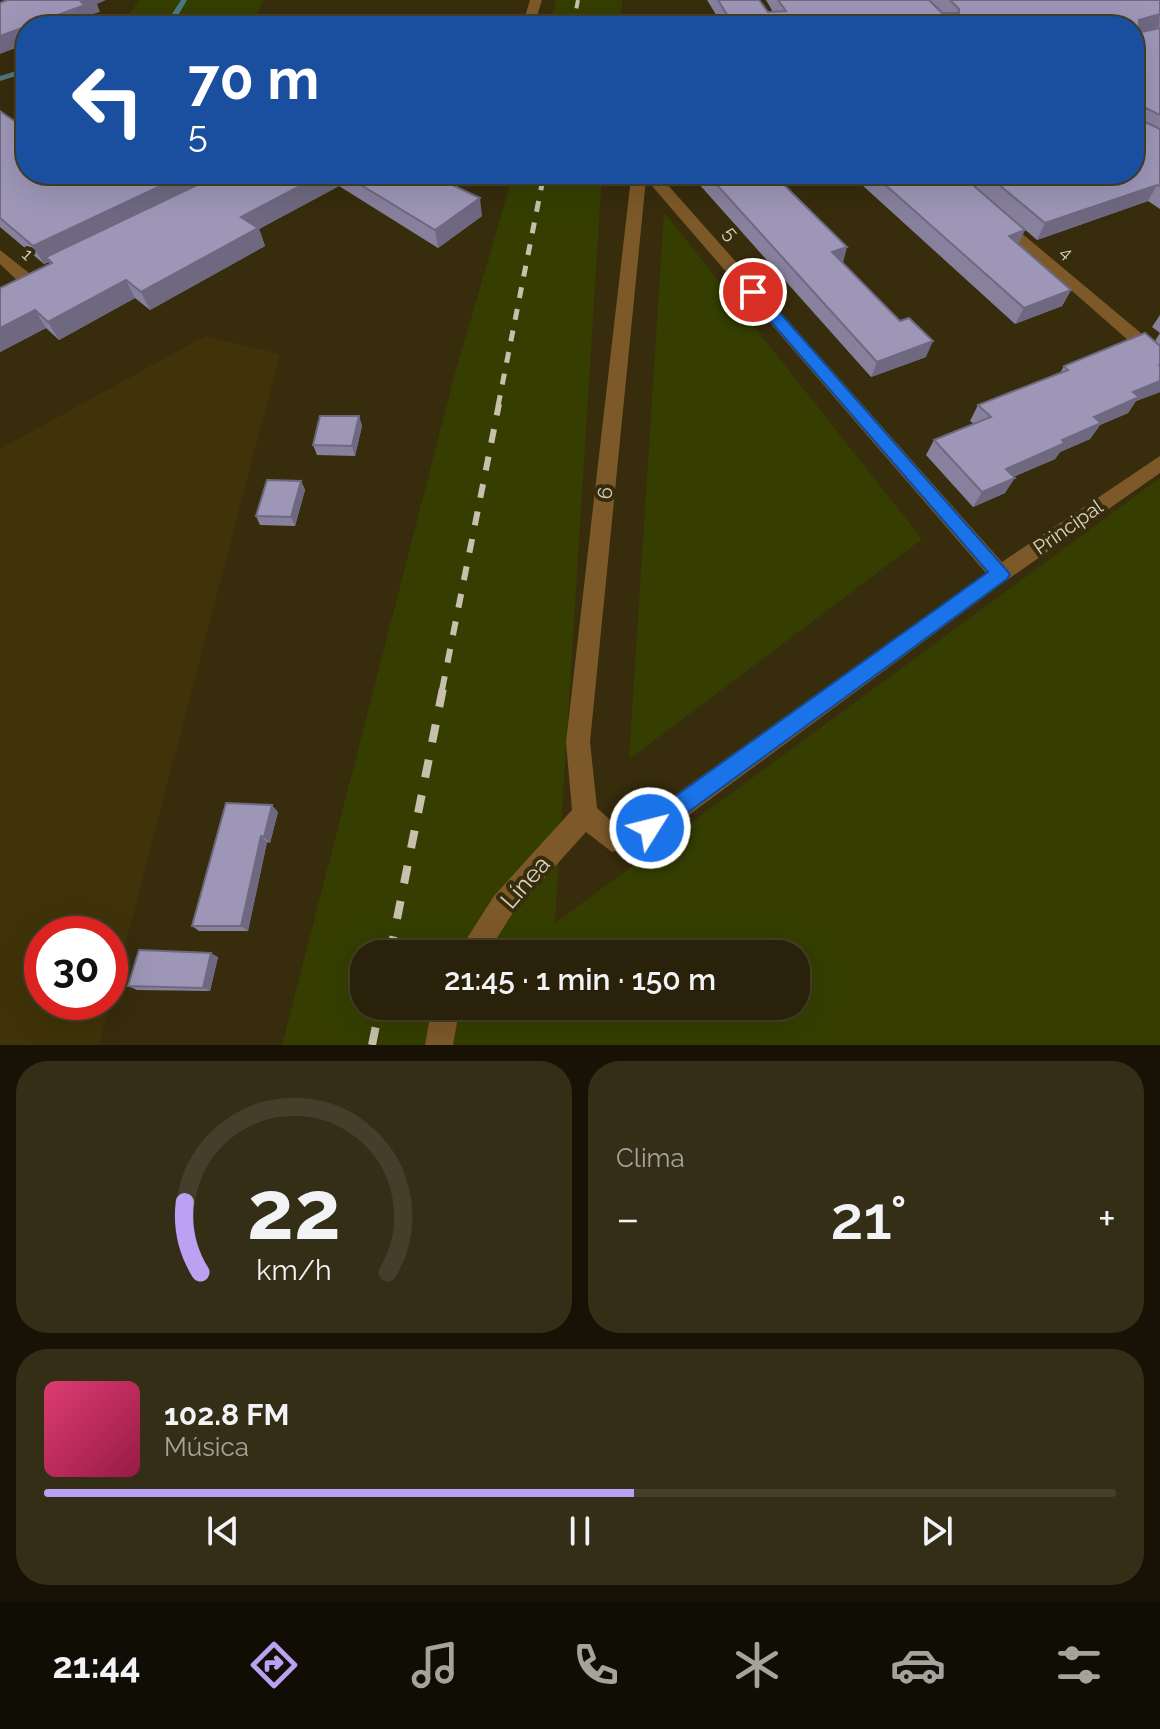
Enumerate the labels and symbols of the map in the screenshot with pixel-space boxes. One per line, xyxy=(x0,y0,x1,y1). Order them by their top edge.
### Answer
street label: 5 xyxy=(718,221,744,245)
street label: 4 xyxy=(1056,241,1078,263)
street label: 1 xyxy=(18,244,38,265)
pin xyxy=(719,258,787,326)
street label: 6 xyxy=(592,486,618,500)
street label: Principal xyxy=(1029,494,1108,560)
position arrow xyxy=(608,786,692,870)
street label: Línea xyxy=(494,850,556,914)
speed limit sign: 30 xyxy=(24,916,128,1020)

